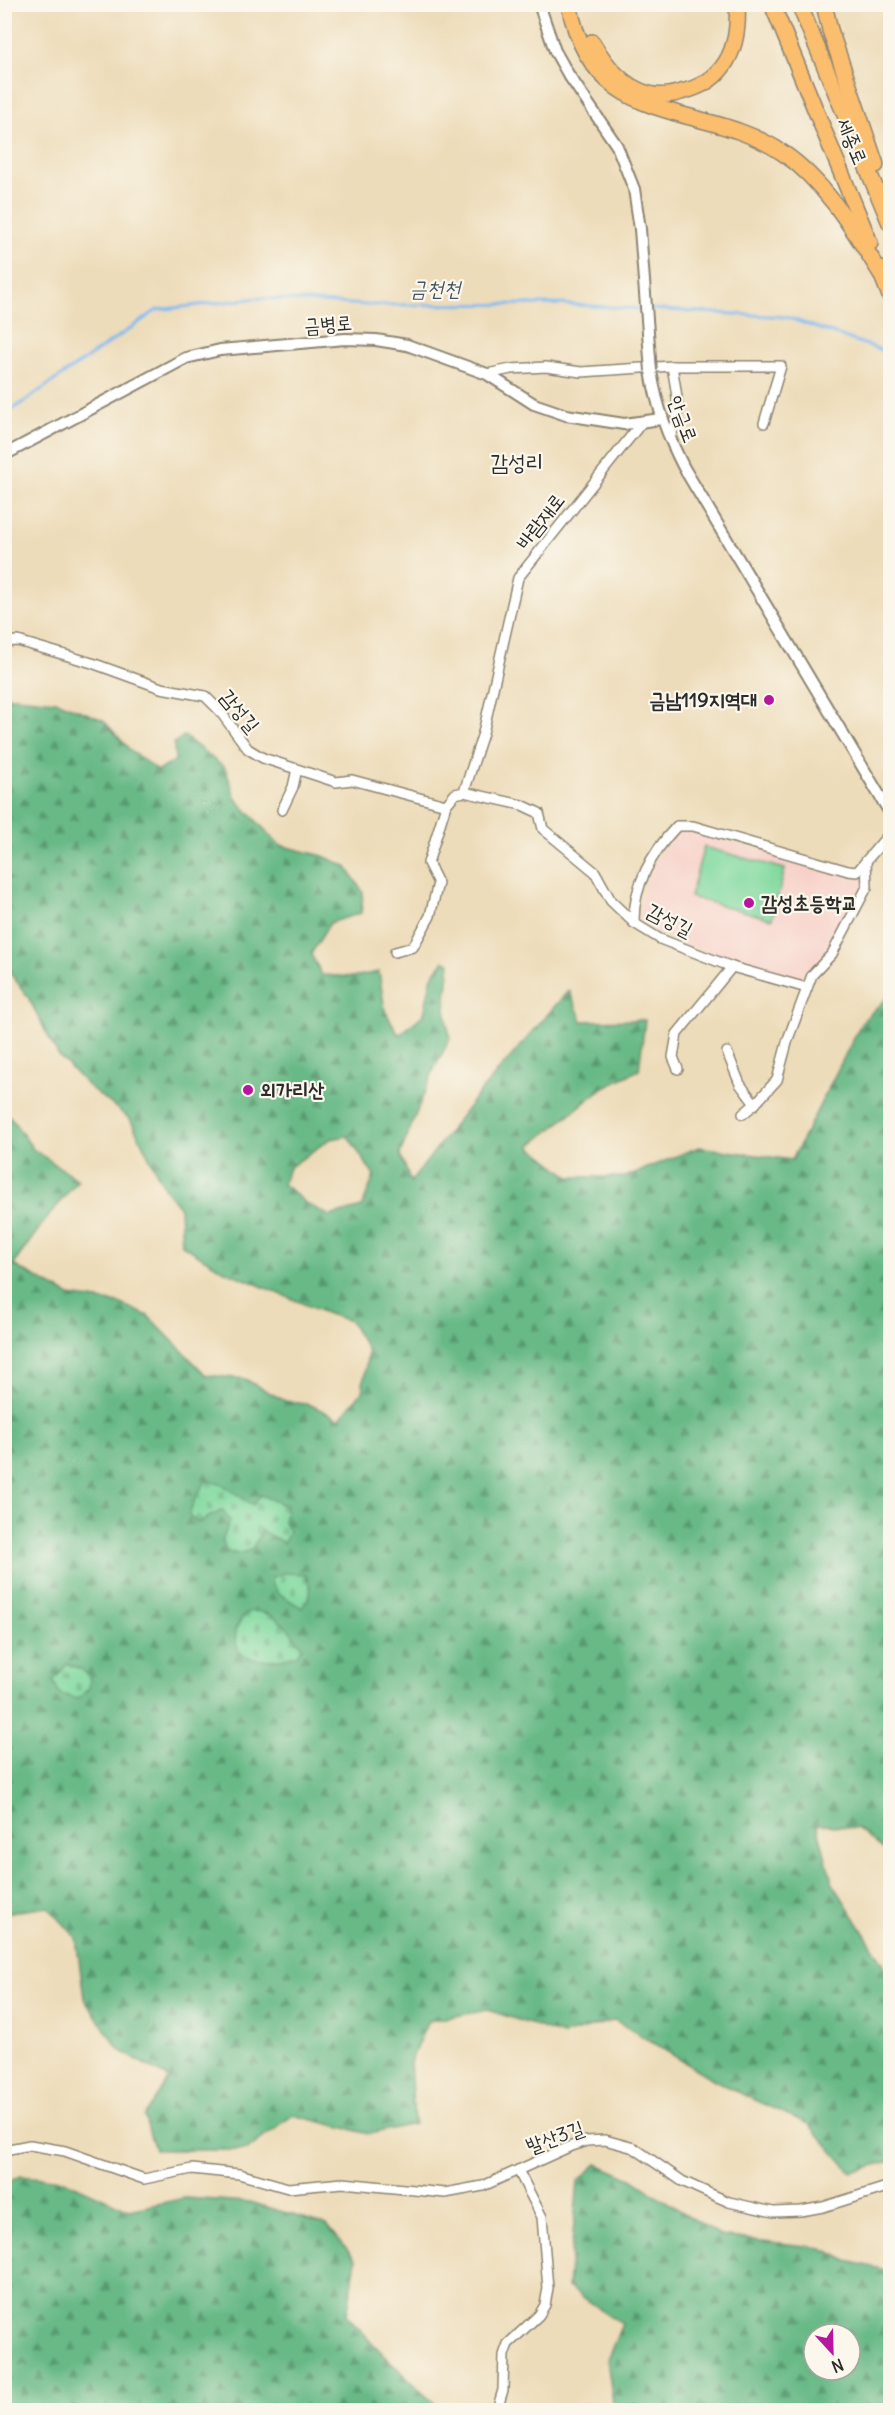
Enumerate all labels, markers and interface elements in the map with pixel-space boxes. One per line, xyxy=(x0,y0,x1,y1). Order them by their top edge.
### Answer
street label: 세종로 xyxy=(832,114,873,168)
water label: 금천천 xyxy=(410,275,462,302)
street label: 금병로 xyxy=(303,309,353,338)
street label: 안금로 xyxy=(663,392,704,446)
district label: 감성리 xyxy=(490,448,544,476)
street label: 바람재로 xyxy=(510,488,569,554)
street label: 감성길 xyxy=(215,684,265,737)
place label: 금남119지역대 xyxy=(649,687,757,712)
marker: 금남119지역대 xyxy=(762,693,776,707)
place label: 감성초등학교 xyxy=(761,890,858,915)
marker: 감성초등학교 xyxy=(742,896,756,910)
street label: 감성길 xyxy=(643,897,697,942)
place label: 외가리산 xyxy=(260,1077,324,1102)
marker: 외가리산 xyxy=(241,1083,255,1097)
street label: 발산3길 xyxy=(523,2115,587,2158)
north arrow xyxy=(802,2322,862,2382)
text: N xyxy=(829,2355,846,2377)

